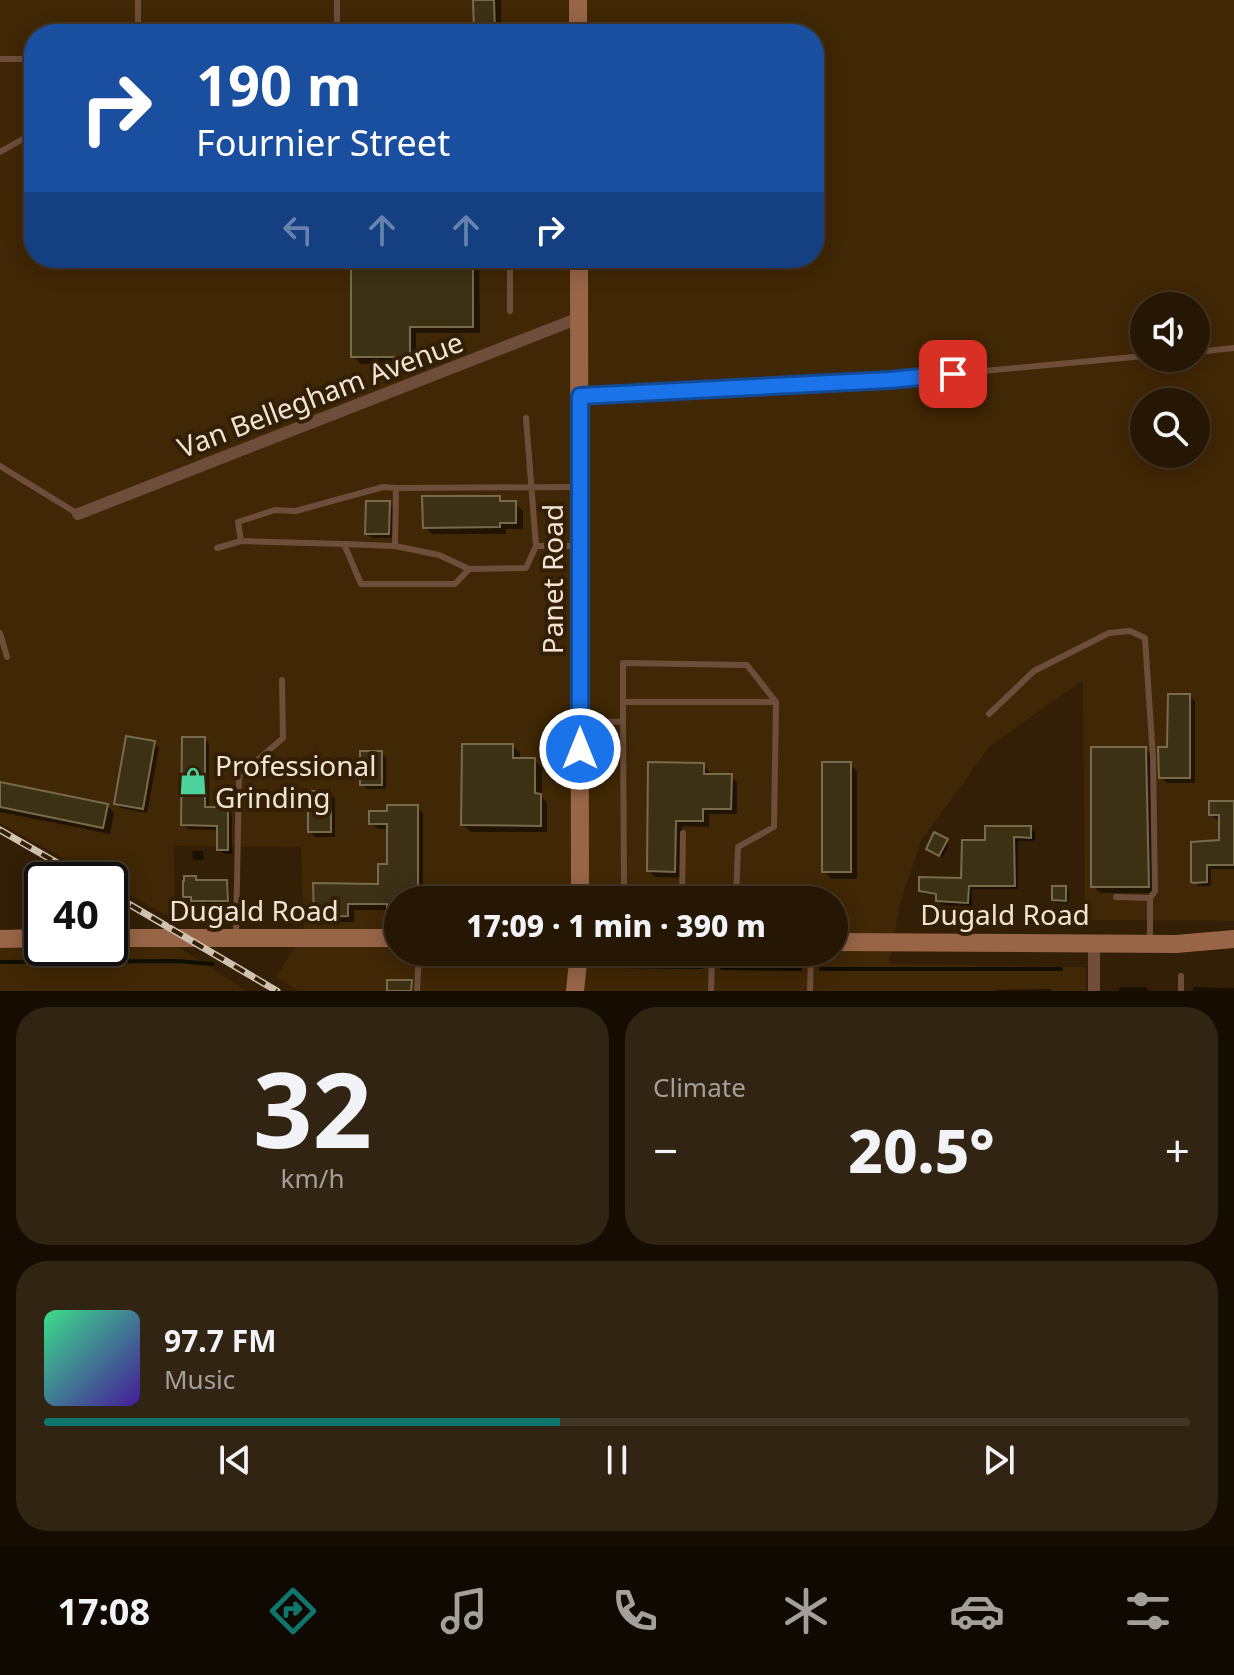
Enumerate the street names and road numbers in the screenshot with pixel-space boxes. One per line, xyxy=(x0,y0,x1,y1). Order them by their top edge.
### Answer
street label: Van Bellegham Avenue xyxy=(172,322,468,466)
street label: Panet Road xyxy=(533,504,571,654)
street label: Dugald Road xyxy=(169,891,339,929)
street label: Dugald Road xyxy=(920,895,1090,933)

